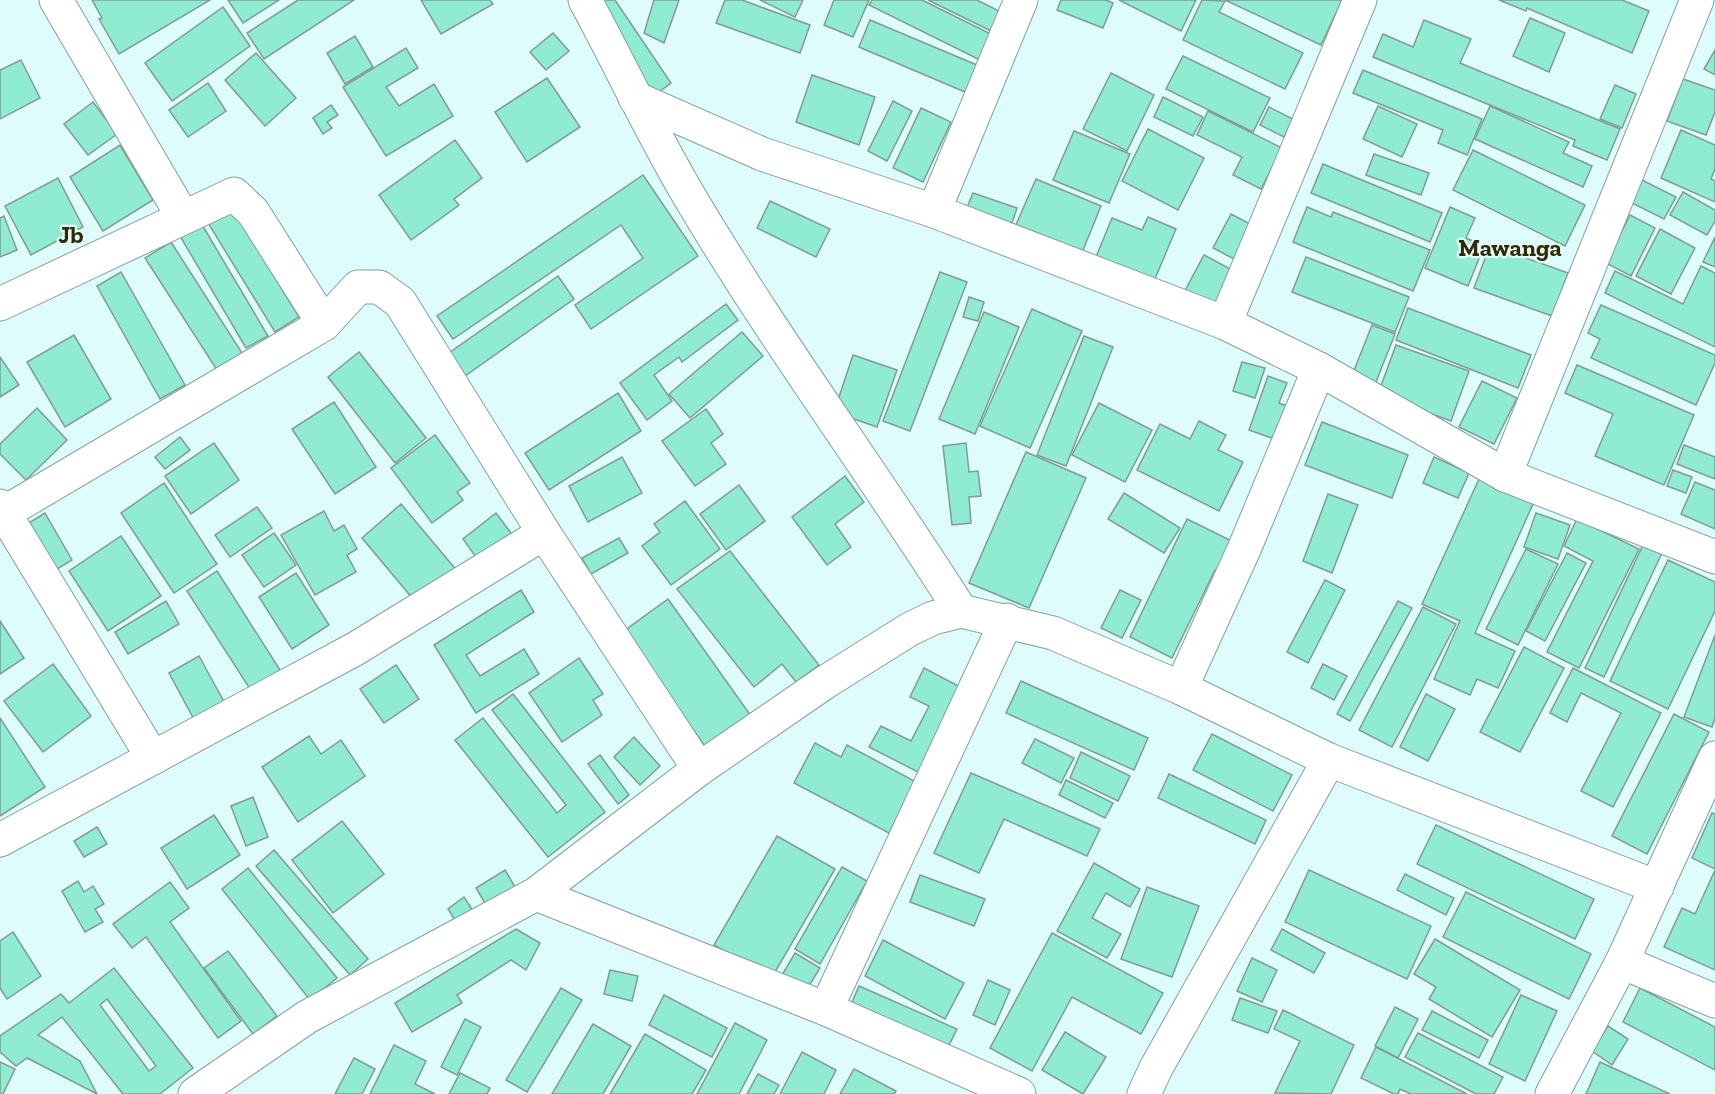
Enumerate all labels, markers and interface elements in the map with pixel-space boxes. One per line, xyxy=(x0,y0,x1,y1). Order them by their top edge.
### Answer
district label: Jb xyxy=(59,220,83,249)
district label: Mawanga xyxy=(1458,233,1562,262)

